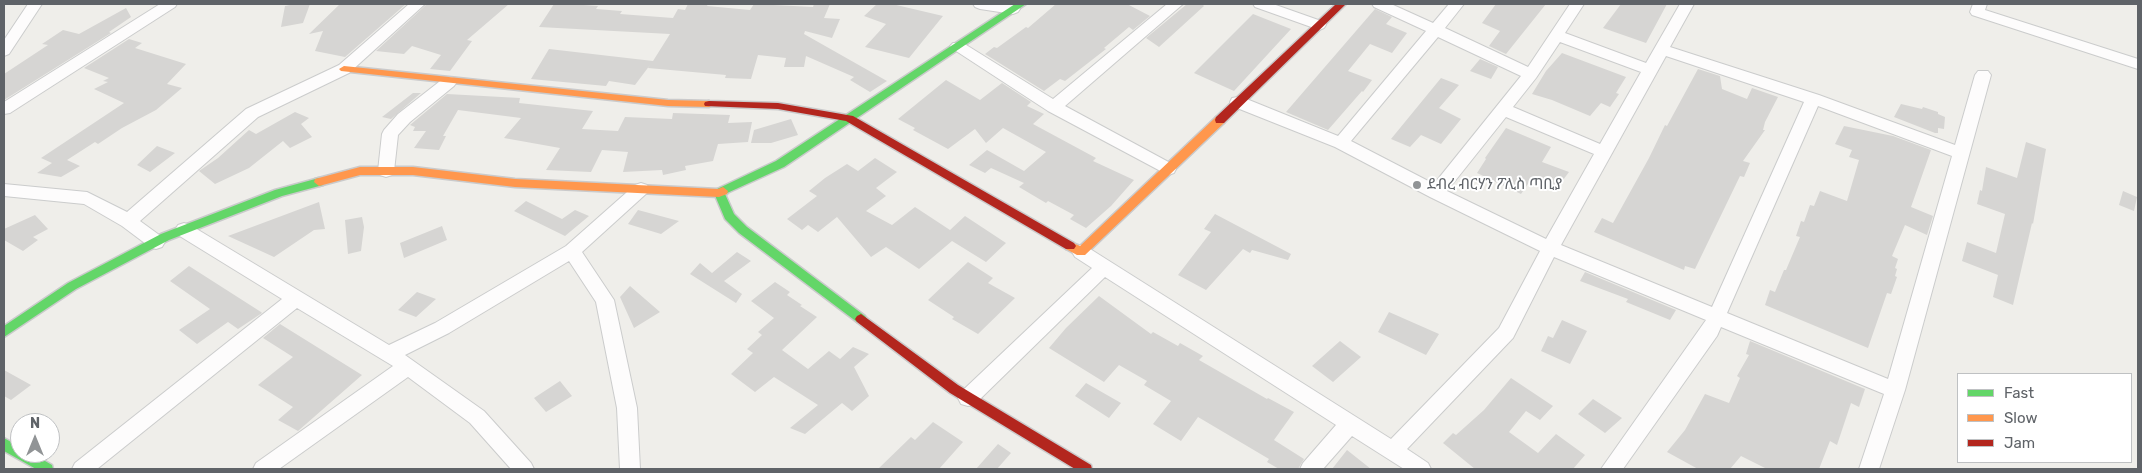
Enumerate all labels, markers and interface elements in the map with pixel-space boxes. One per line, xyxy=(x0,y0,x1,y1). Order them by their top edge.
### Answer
place label: ደብረ ብርሃን ፖሊስ ጣቢያ xyxy=(1427,176,1562,194)
marker: ደብረ ብርሃን ፖሊስ ጣቢያ xyxy=(1411,179,1423,191)
legend xyxy=(1957,373,2132,463)
text: Fast xyxy=(2004,384,2034,402)
text: Slow xyxy=(2004,409,2037,427)
north arrow xyxy=(10,413,60,463)
text: N xyxy=(30,415,40,432)
text: Jam xyxy=(2004,434,2035,452)

